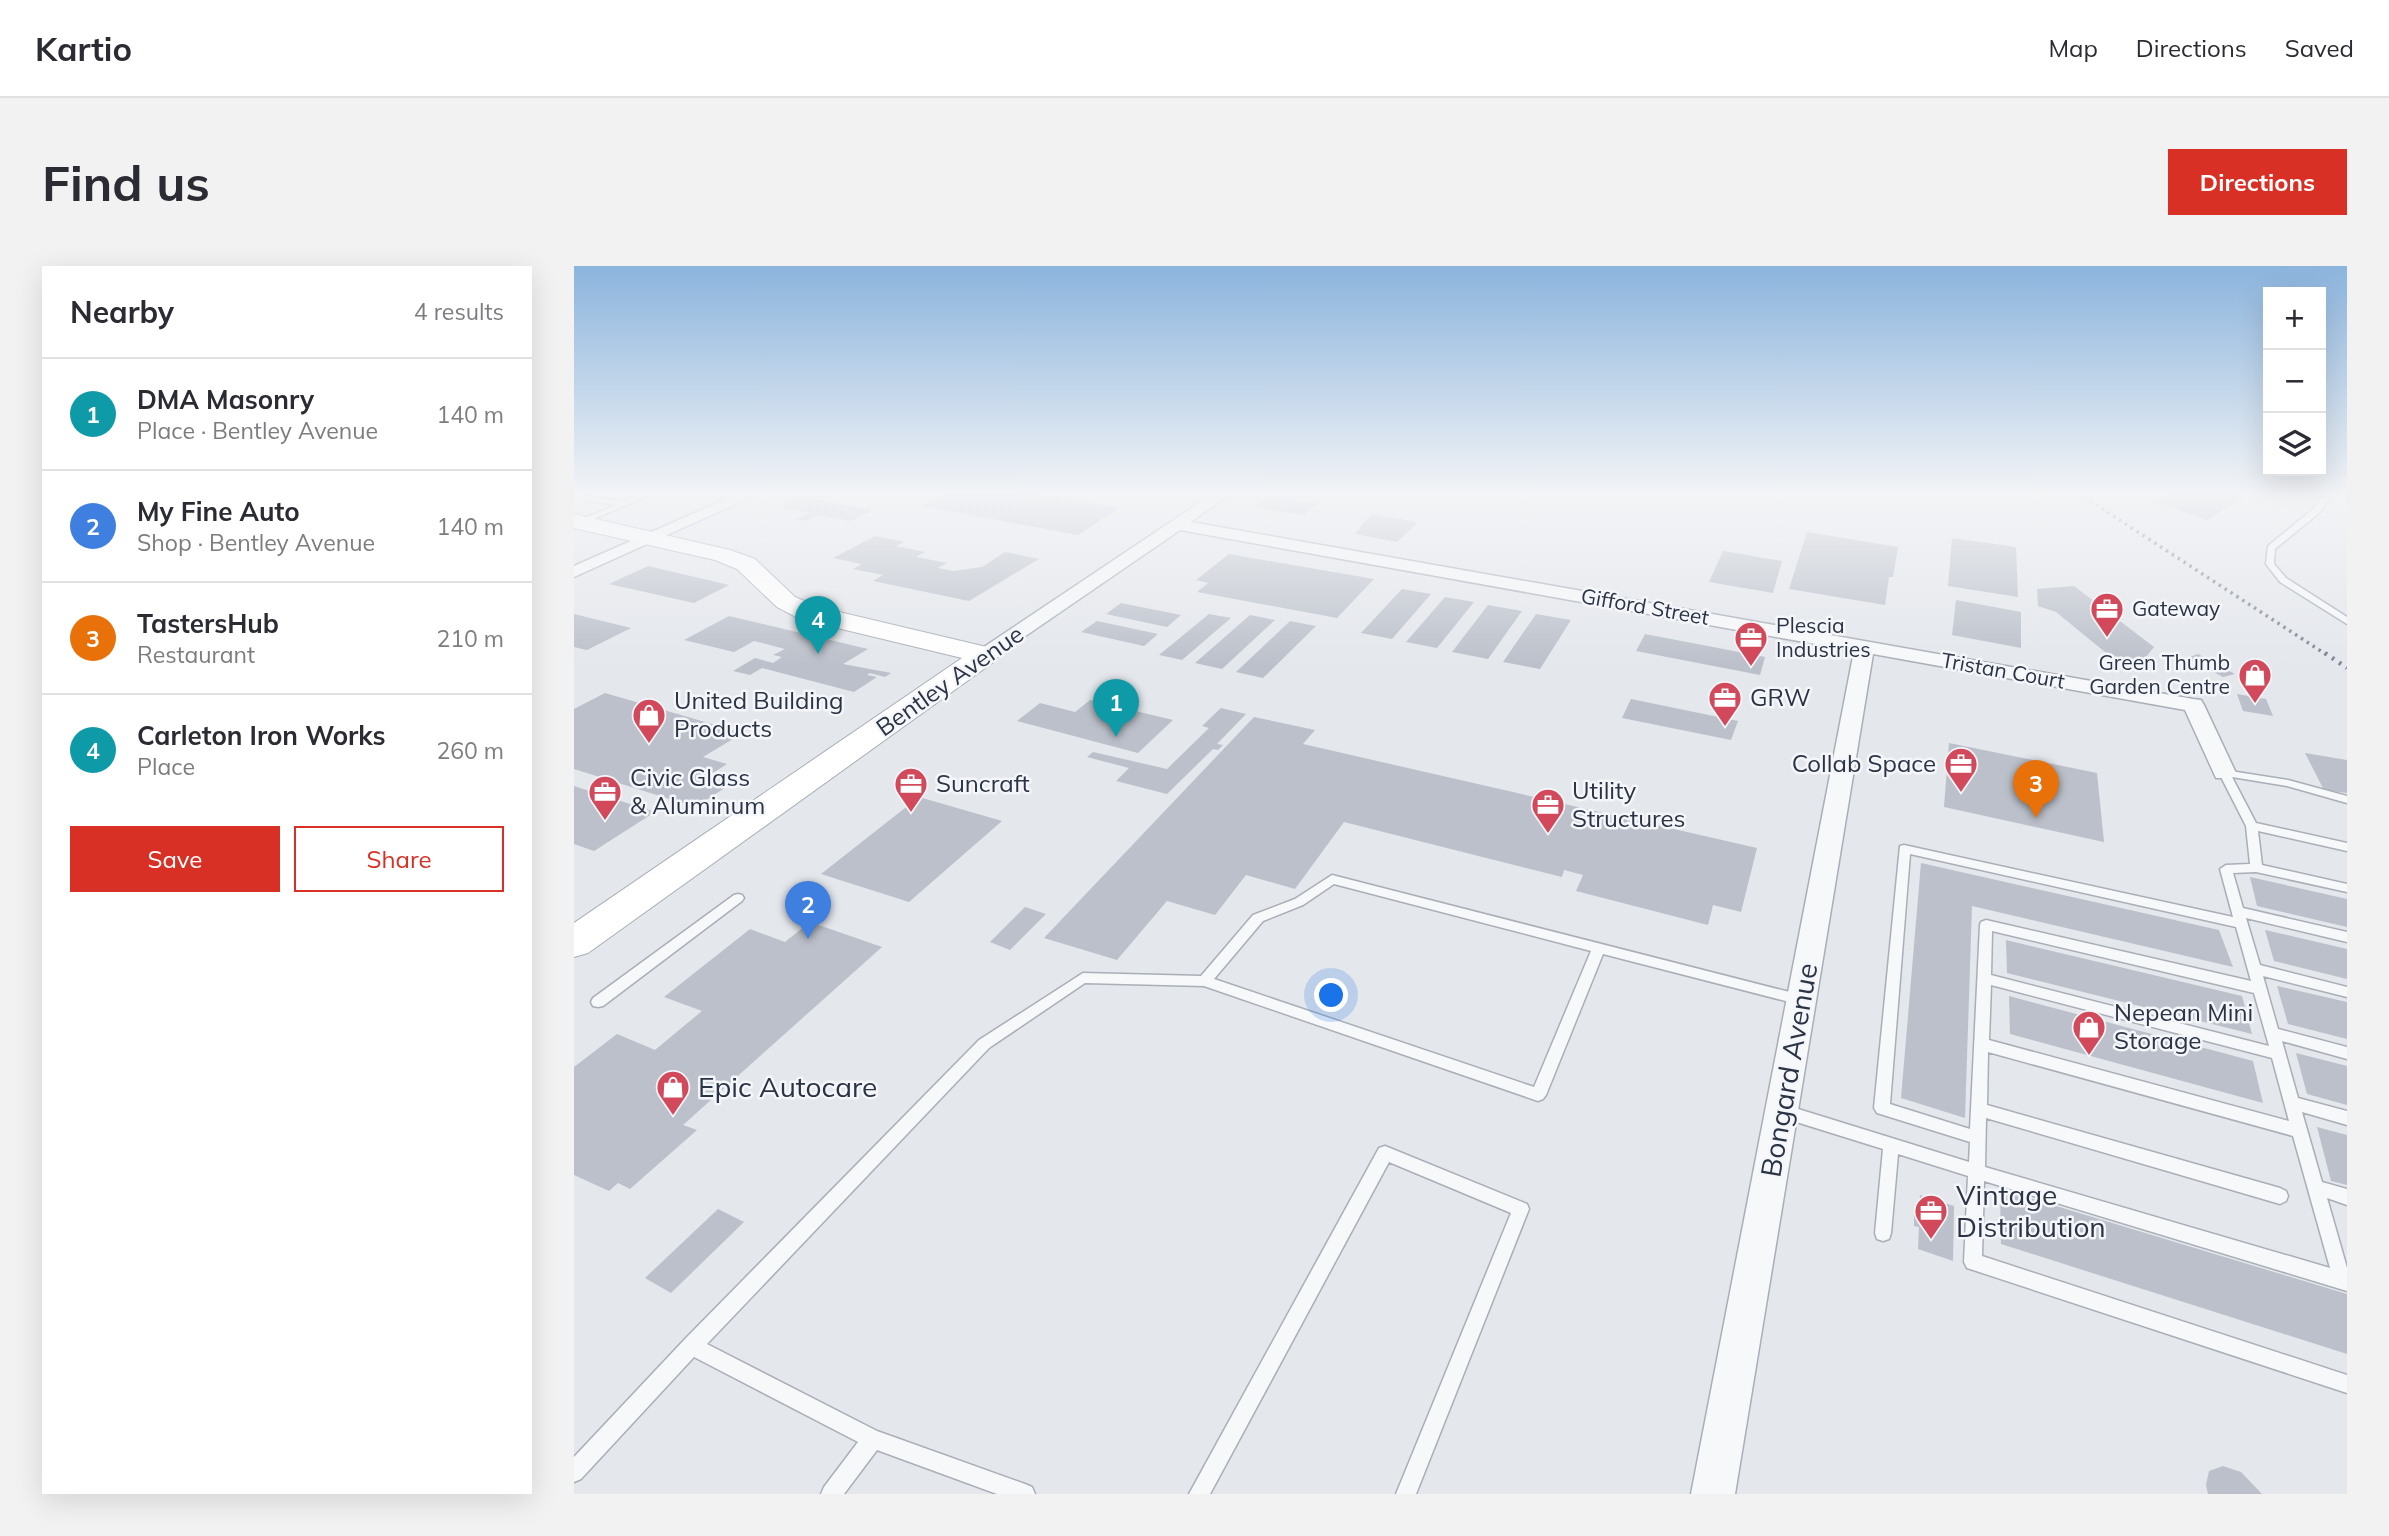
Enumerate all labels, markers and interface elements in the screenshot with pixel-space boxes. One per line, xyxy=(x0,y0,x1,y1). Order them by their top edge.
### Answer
text: Kartio xyxy=(35,28,132,69)
text: Map xyxy=(2048,33,2098,63)
text: Directions xyxy=(2136,33,2247,63)
text: Saved xyxy=(2285,33,2354,63)
button: Directions xyxy=(2168,149,2347,215)
text: Find us xyxy=(42,152,210,213)
map controls xyxy=(2263,287,2326,476)
button: + xyxy=(2263,287,2326,350)
text: Nearby xyxy=(70,293,174,331)
text: 4 results xyxy=(414,297,504,326)
button: − xyxy=(2263,350,2326,413)
text: DMA Masonry xyxy=(137,383,314,416)
text: 1 xyxy=(86,400,100,429)
text: 140 m xyxy=(436,400,504,429)
button: layers xyxy=(2263,413,2326,476)
text: Place · Bentley Avenue xyxy=(137,416,378,445)
text: My Fine Auto xyxy=(137,495,300,528)
text: 2 xyxy=(86,512,100,541)
text: 140 m xyxy=(436,512,504,541)
text: Shop · Bentley Avenue xyxy=(137,528,375,557)
street label: Gifford Street xyxy=(1579,582,1711,630)
office icon: Gateway xyxy=(2088,590,2126,639)
place label: Gateway xyxy=(2132,595,2220,621)
pin: 4 xyxy=(795,596,841,654)
text: TastersHub xyxy=(137,607,279,640)
place label: Plescia Industries xyxy=(1776,612,1871,662)
street label: Bentley Avenue xyxy=(870,618,1029,742)
office icon: Plescia Industries xyxy=(1732,619,1770,668)
text: 3 xyxy=(86,624,100,653)
text: 210 m xyxy=(436,624,504,653)
text: Restaurant xyxy=(137,640,255,669)
street label: Tristan Court xyxy=(1939,646,2067,694)
place label: Green Thumb Garden Centre xyxy=(2089,649,2230,699)
shop icon: Green Thumb Garden Centre xyxy=(2236,656,2274,705)
pin: 1 xyxy=(1093,679,1139,737)
office icon: GRW xyxy=(1706,679,1744,728)
place label: GRW xyxy=(1750,682,1811,712)
place label: United Building Products xyxy=(674,685,844,743)
shop icon: United Building Products xyxy=(630,696,668,745)
text: Carleton Iron Works xyxy=(137,719,385,752)
text: 4 xyxy=(86,736,100,765)
text: 260 m xyxy=(436,736,504,765)
office icon: Collab Space xyxy=(1942,745,1980,794)
place label: Collab Space xyxy=(1792,748,1936,778)
text: Place xyxy=(137,752,195,781)
pin: 3 xyxy=(2013,760,2059,818)
place label: Civic Glass & Aluminum xyxy=(630,762,765,820)
office icon: Suncraft xyxy=(892,765,930,814)
place label: Suncraft xyxy=(936,768,1030,798)
office icon: Civic Glass & Aluminum xyxy=(586,773,624,822)
place label: Utility Structures xyxy=(1572,775,1686,833)
office icon: Utility Structures xyxy=(1529,786,1567,835)
button: Save xyxy=(70,826,280,892)
button: Share xyxy=(294,826,504,892)
pin: 2 xyxy=(785,881,831,939)
street label: Bongard Avenue xyxy=(1752,960,1825,1180)
your location xyxy=(1314,978,1348,1012)
place label: Nepean Mini Storage xyxy=(2114,997,2253,1055)
shop icon: Nepean Mini Storage xyxy=(2070,1008,2108,1057)
shop icon: Epic Autocare xyxy=(654,1068,692,1117)
place label: Epic Autocare xyxy=(698,1069,877,1104)
place label: Vintage Distribution xyxy=(1956,1177,2106,1244)
office icon: Vintage Distribution xyxy=(1912,1192,1950,1241)

